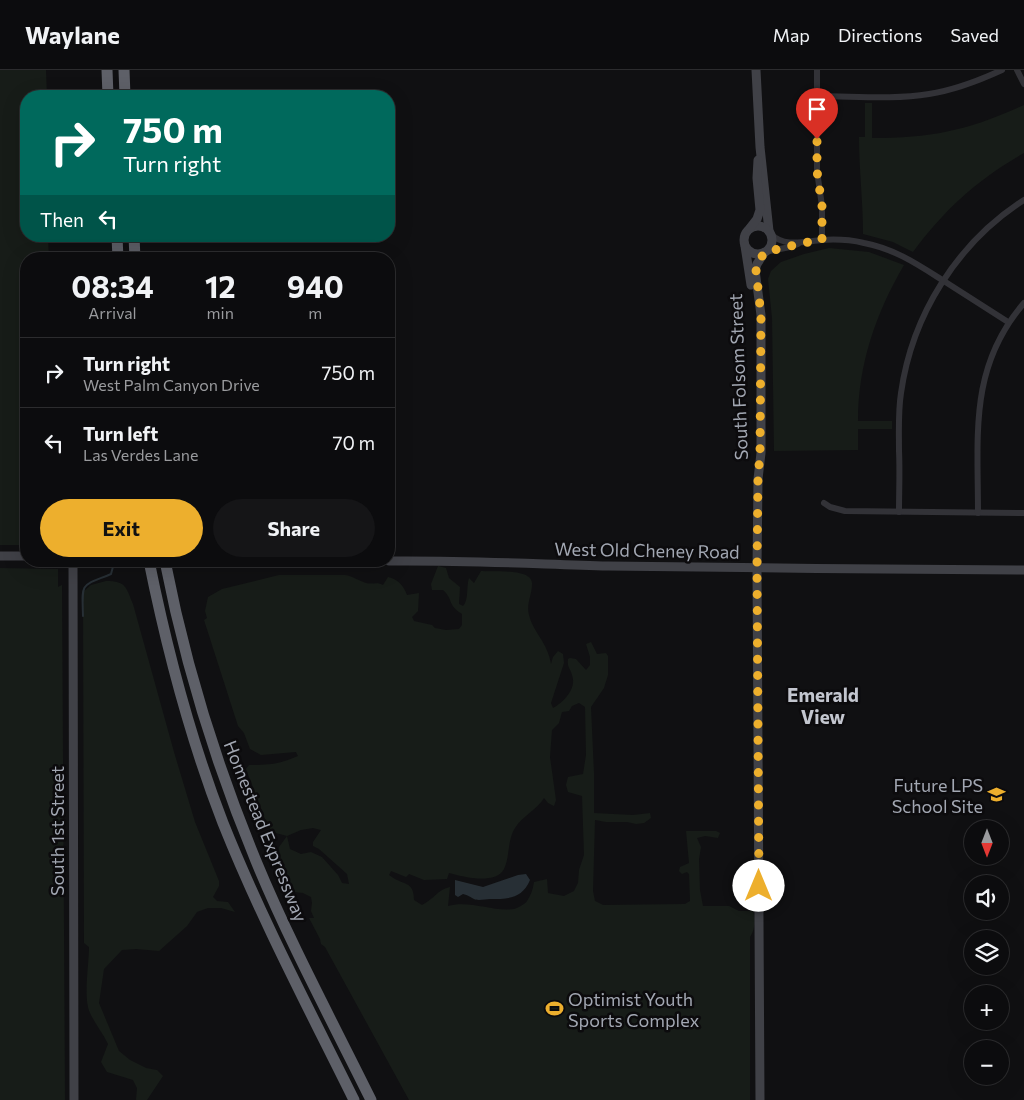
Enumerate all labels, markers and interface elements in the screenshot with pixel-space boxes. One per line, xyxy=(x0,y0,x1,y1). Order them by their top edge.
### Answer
text: Waylane xyxy=(25,20,120,49)
text: Map xyxy=(773,24,810,46)
text: Directions xyxy=(838,24,922,46)
text: Saved xyxy=(950,24,999,46)
pin xyxy=(796,88,838,139)
icon: arrive xyxy=(803,95,831,123)
text: 750 m xyxy=(123,107,223,150)
icon: right xyxy=(40,110,105,175)
text: Turn right xyxy=(123,150,221,177)
icon: left xyxy=(94,205,122,233)
text: Then xyxy=(40,208,84,231)
text: 08:34 xyxy=(71,267,154,304)
text: 12 xyxy=(205,267,236,304)
text: 940 xyxy=(287,267,344,304)
street label: South Folsom Street xyxy=(724,293,752,461)
text: Arrival xyxy=(88,303,137,322)
text: min xyxy=(207,303,234,322)
text: m xyxy=(308,303,322,322)
text: Turn right xyxy=(83,352,170,375)
icon: right xyxy=(40,359,68,387)
text: 750 m xyxy=(321,361,375,384)
text: West Palm Canyon Drive xyxy=(83,375,260,394)
text: Turn left xyxy=(83,422,158,445)
icon: left xyxy=(40,429,68,457)
text: 70 m xyxy=(332,431,375,454)
text: Las Verdes Lane xyxy=(83,445,198,464)
button: Exit xyxy=(40,499,203,557)
button: Share xyxy=(213,499,375,557)
street label: West Old Cheney Road xyxy=(554,537,740,563)
district label: Emerald View xyxy=(787,683,859,728)
street label: Homestead Expressway xyxy=(219,737,313,925)
street label: South 1st Street xyxy=(46,766,68,896)
place label: Future LPS School Site xyxy=(892,774,983,817)
school or university icon: Future LPS School Site xyxy=(987,785,1007,805)
north arrow xyxy=(964,820,1009,865)
map controls xyxy=(964,820,1009,1085)
position arrow xyxy=(732,859,784,911)
button: sound xyxy=(964,875,1009,920)
button: layers xyxy=(964,930,1009,975)
button: + xyxy=(964,985,1009,1030)
place label: Optimist Youth Sports Complex xyxy=(568,988,700,1031)
sports icon: Optimist Youth Sports Complex xyxy=(544,999,564,1019)
button: − xyxy=(964,1040,1009,1085)

